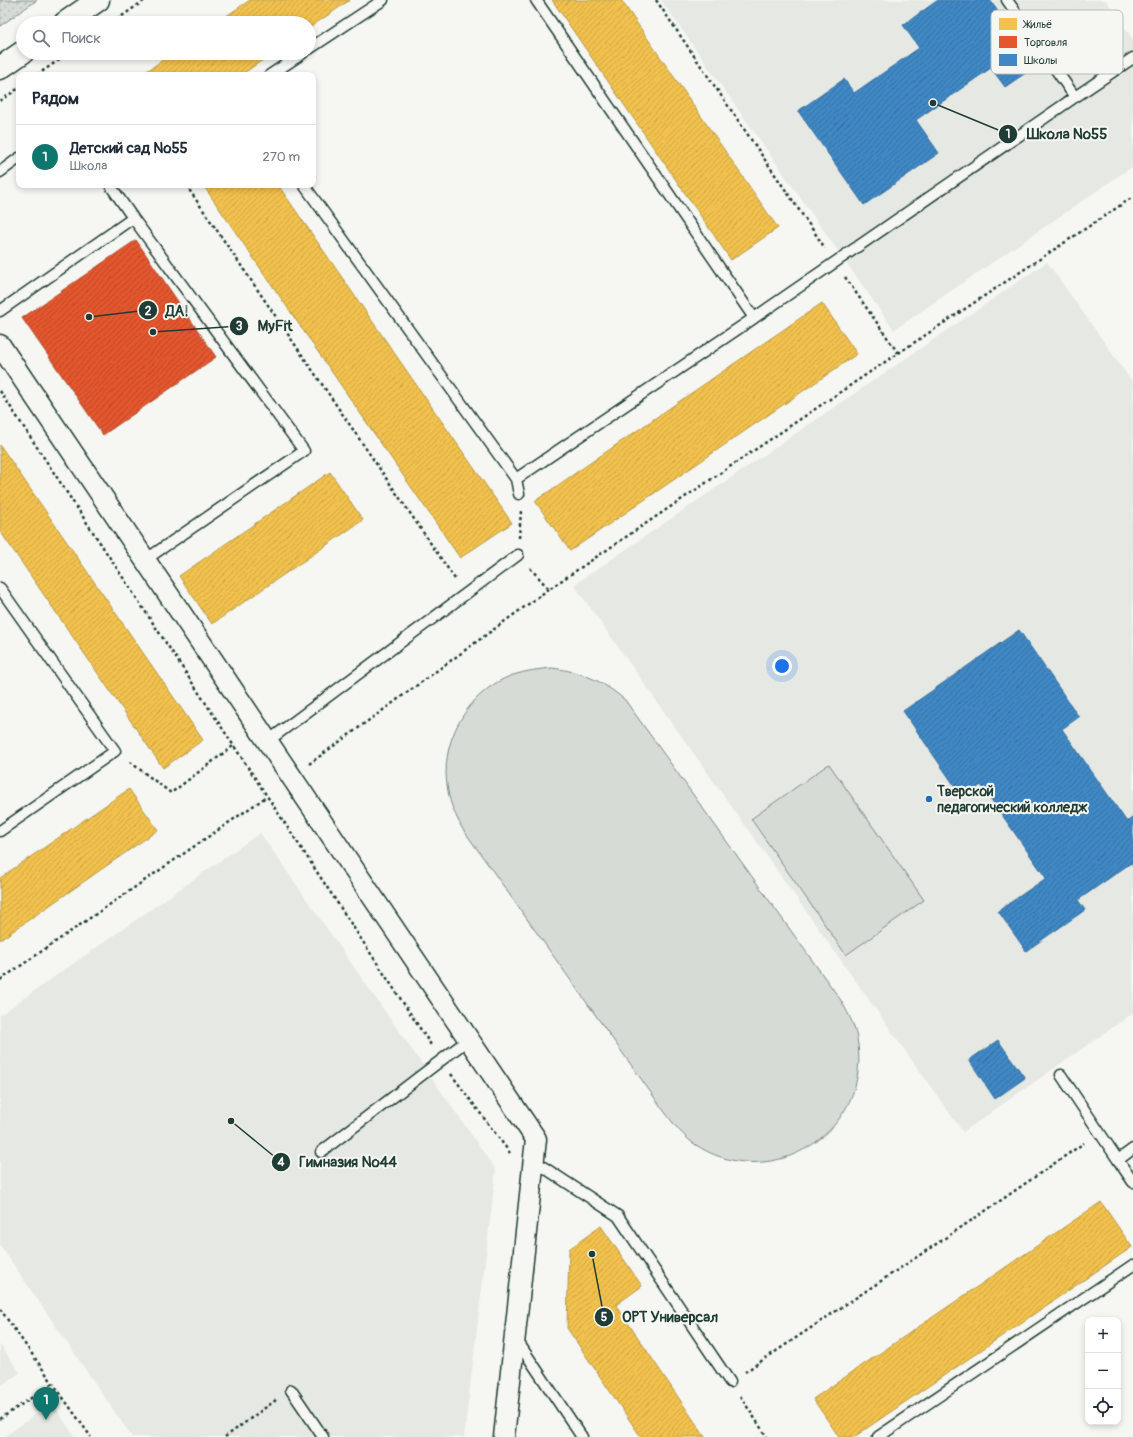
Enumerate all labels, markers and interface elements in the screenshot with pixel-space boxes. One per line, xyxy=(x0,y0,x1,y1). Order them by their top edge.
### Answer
legend xyxy=(991,10,1123,74)
search box xyxy=(16,16,316,60)
text: Жильё xyxy=(1022,18,1052,31)
icon: search xyxy=(30,27,52,49)
text: Поиск xyxy=(62,29,101,48)
text: Торговля xyxy=(1024,36,1067,49)
text: Школы xyxy=(1024,54,1057,67)
text: Рядом xyxy=(32,88,79,109)
callout: Школа №55 xyxy=(998,121,1115,148)
text: Школа №55 xyxy=(1026,125,1107,144)
text: 1 xyxy=(1006,127,1010,142)
text: Детский сад №55 xyxy=(70,139,188,158)
text: 1 xyxy=(42,149,48,165)
text: 270 m xyxy=(263,149,300,165)
text: Школа xyxy=(70,158,107,174)
callout: ДА! xyxy=(138,297,197,324)
text: ДА! xyxy=(164,302,189,321)
text: 2 xyxy=(145,304,152,319)
callout: MyFit xyxy=(229,312,300,339)
text: MyFit xyxy=(258,317,293,336)
text: 3 xyxy=(236,319,243,334)
your location xyxy=(772,656,792,676)
place label: Тверской педагогический колледж xyxy=(936,783,1088,816)
marker: Тверской педагогический колледж xyxy=(924,794,934,804)
callout: Гимназия №44 xyxy=(271,1148,405,1175)
text: Гимназия №44 xyxy=(299,1153,397,1172)
text: 4 xyxy=(277,1155,285,1170)
callout: ОРТ Универсал xyxy=(594,1304,726,1331)
text: ОРТ Универсал xyxy=(622,1308,718,1327)
text: 5 xyxy=(601,1310,608,1325)
map controls xyxy=(1085,1317,1121,1425)
button: + xyxy=(1085,1317,1121,1353)
button: − xyxy=(1085,1353,1121,1389)
pin: 1 xyxy=(33,1387,59,1420)
button: locate xyxy=(1085,1389,1121,1425)

